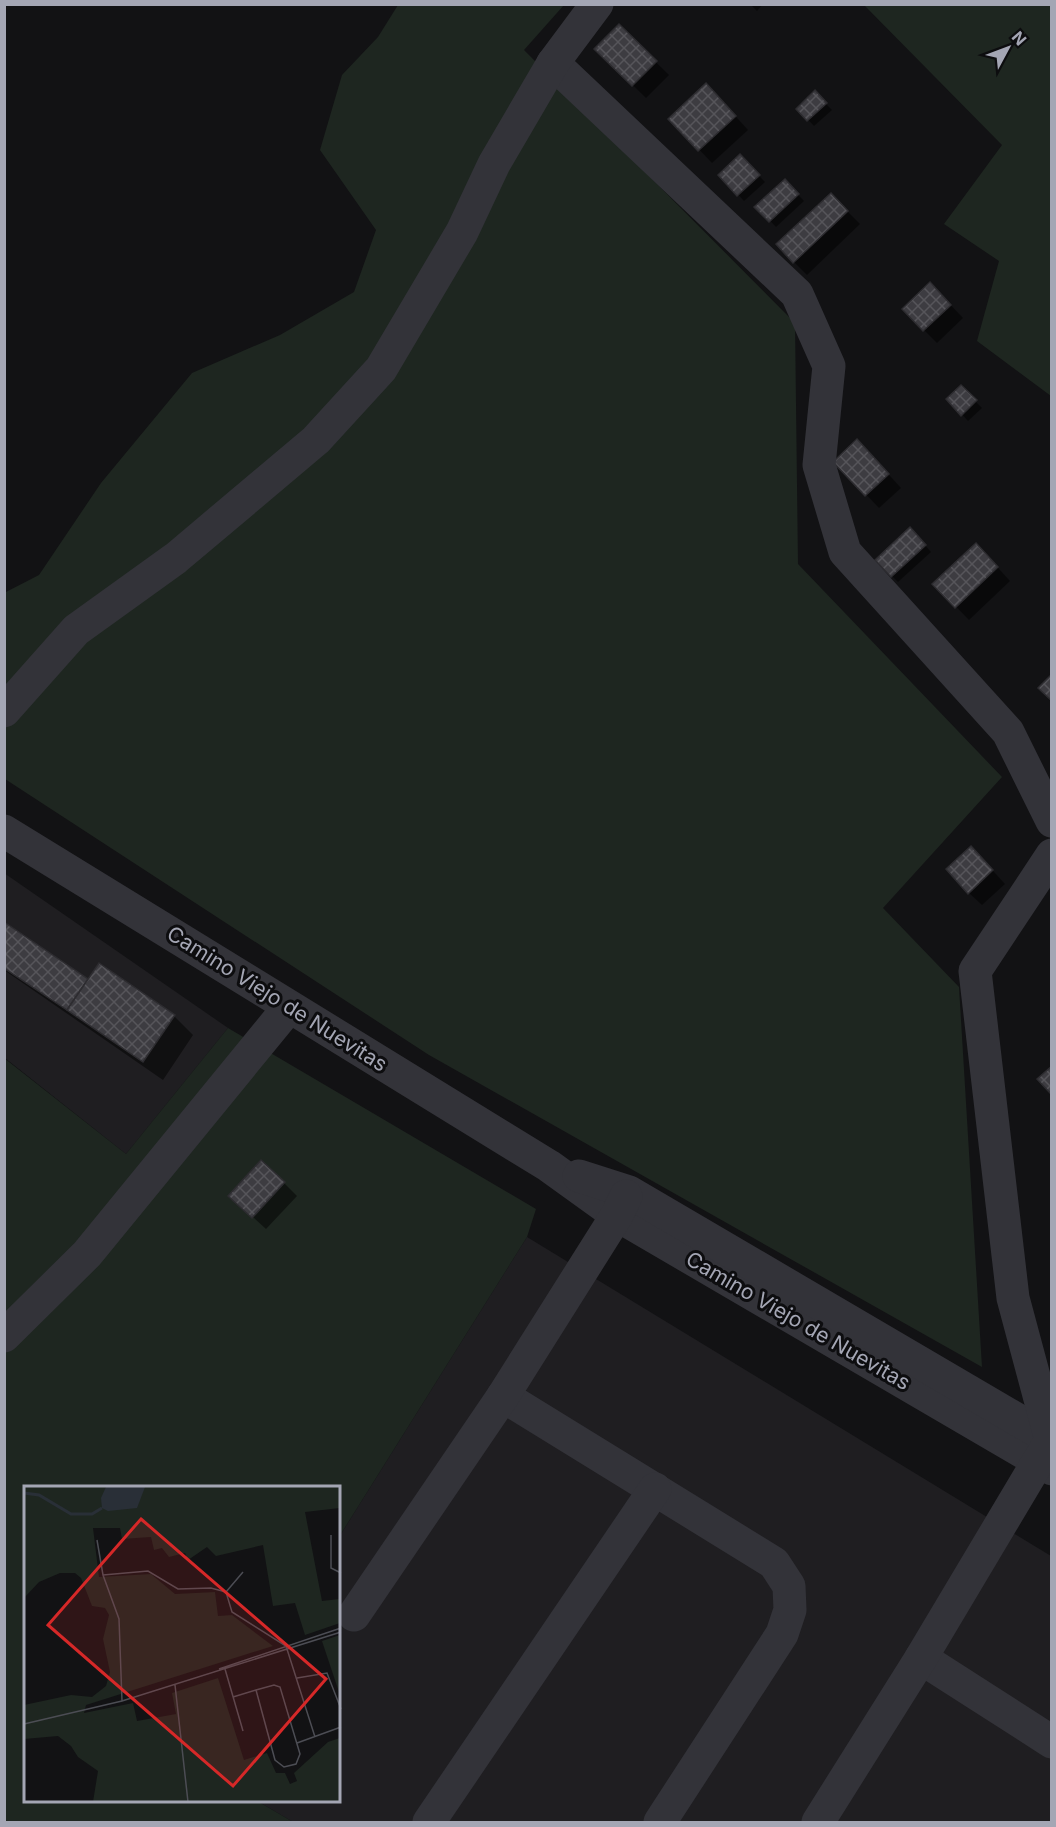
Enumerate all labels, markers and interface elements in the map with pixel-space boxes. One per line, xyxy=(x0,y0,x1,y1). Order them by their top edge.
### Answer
north arrow xyxy=(978,18,1038,78)
text: N xyxy=(1008,27,1031,49)
street label: Camino Viejo de Nuevitas xyxy=(163,920,392,1077)
street label: Camino Viejo de Nuevitas xyxy=(682,1246,915,1395)
inset map xyxy=(24,1486,340,1803)

